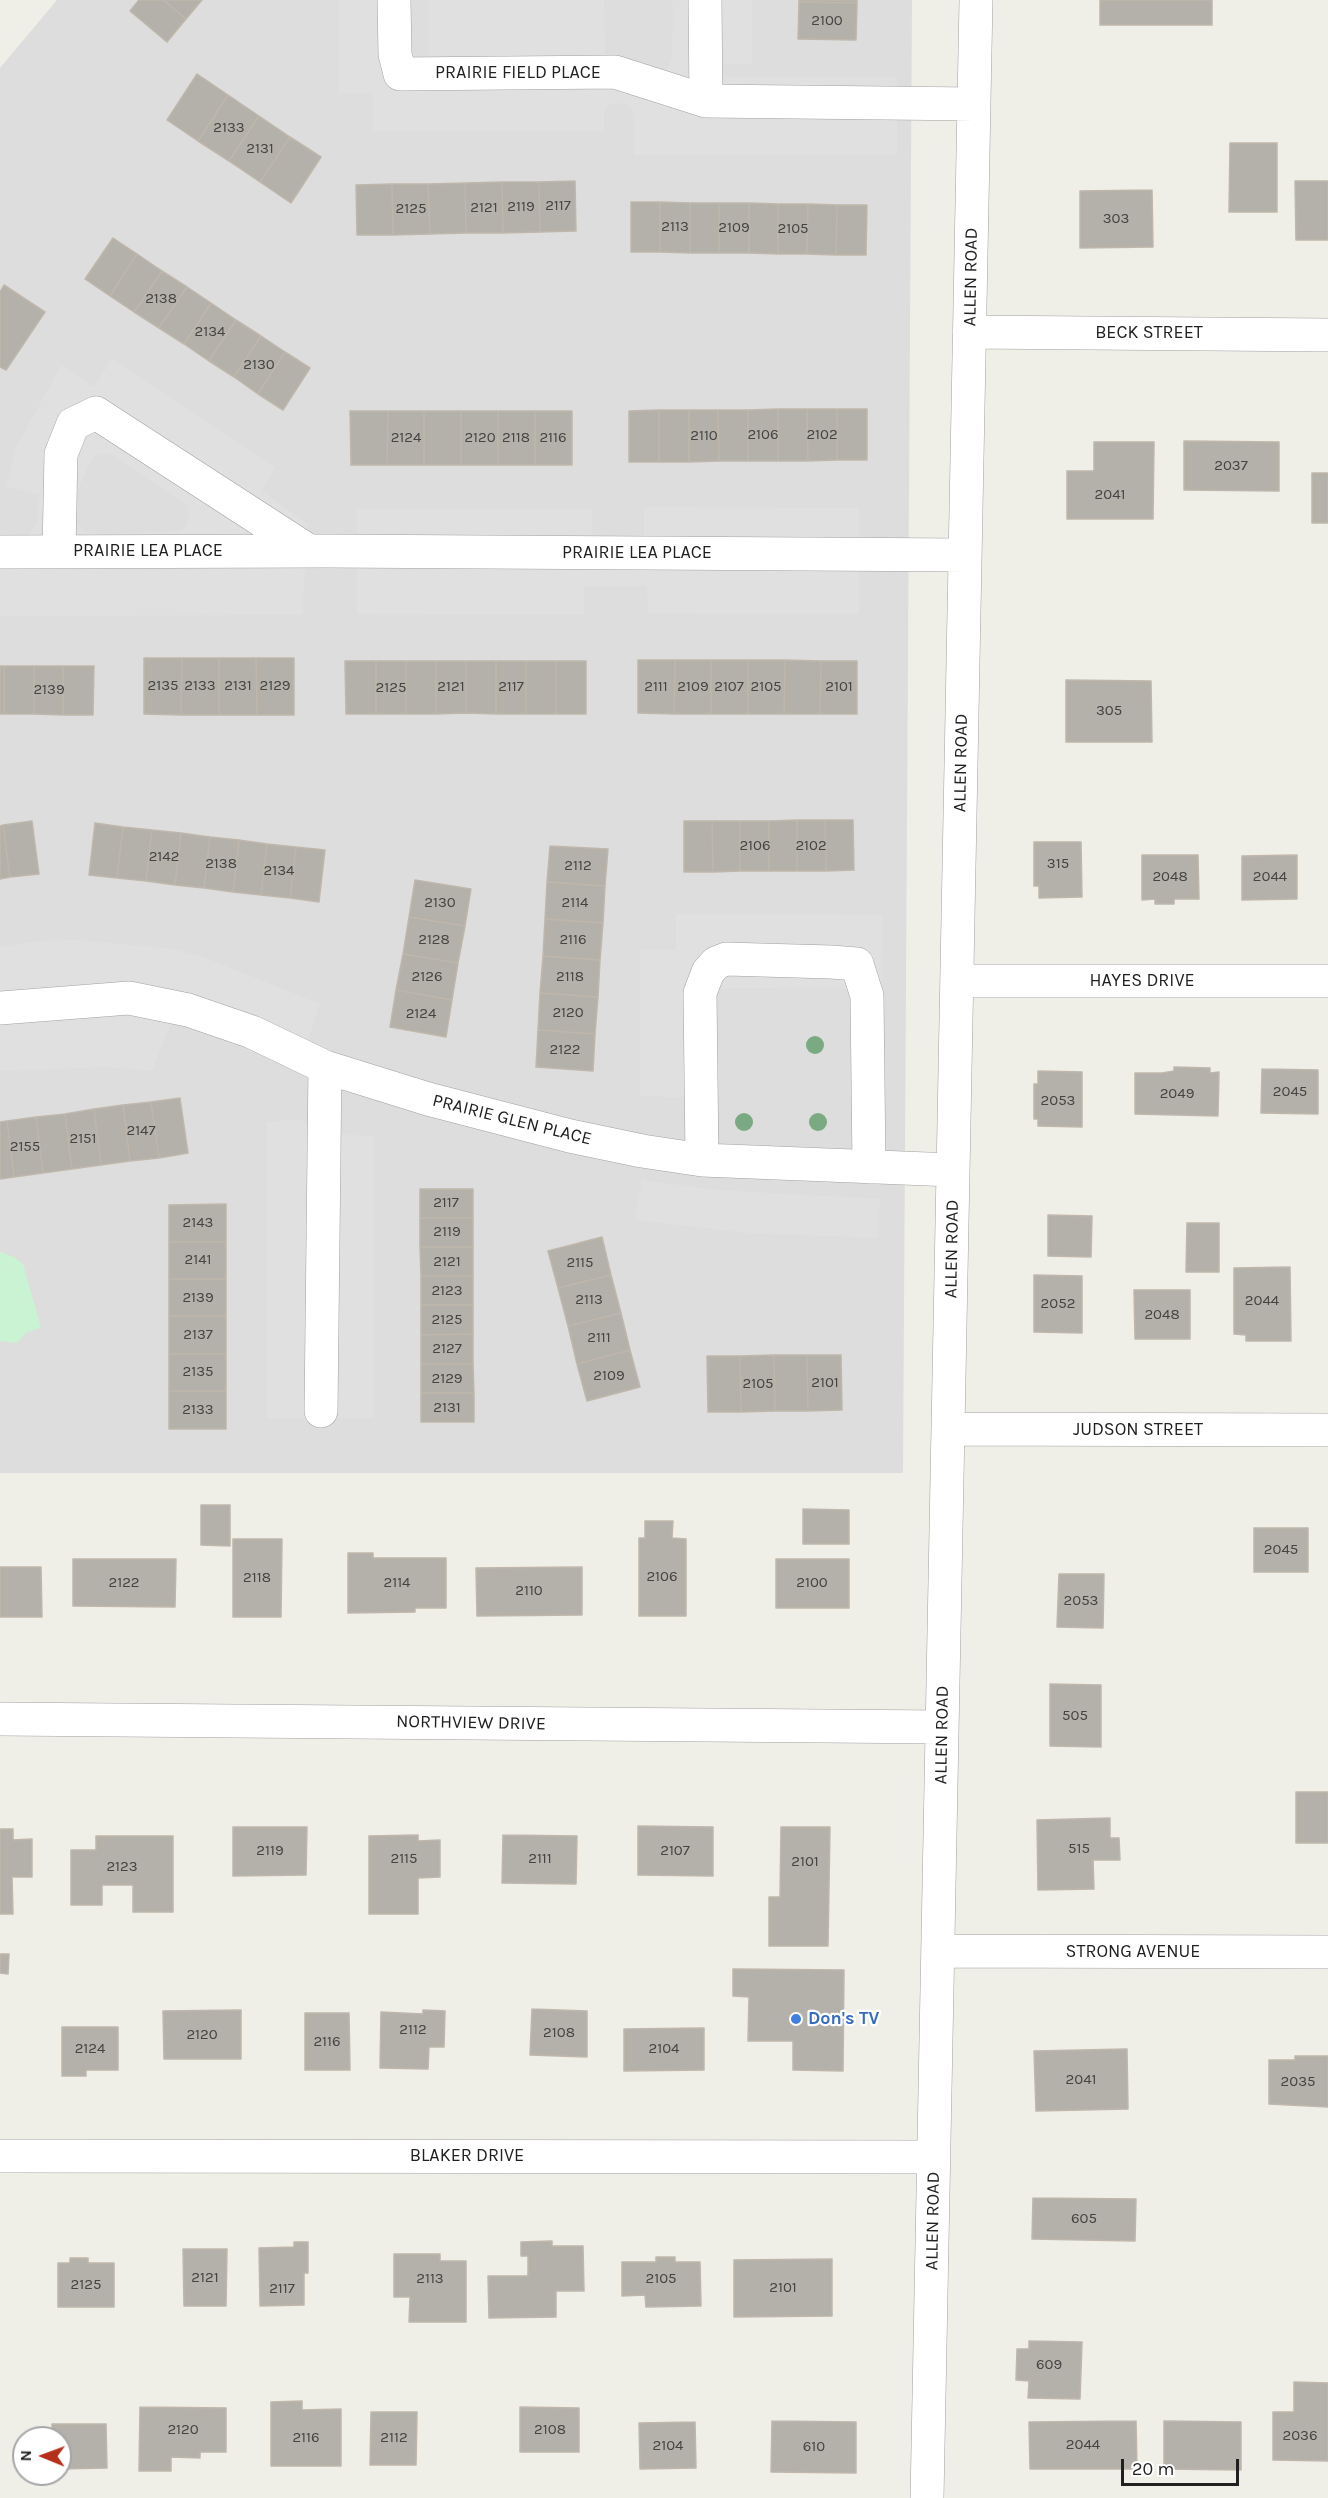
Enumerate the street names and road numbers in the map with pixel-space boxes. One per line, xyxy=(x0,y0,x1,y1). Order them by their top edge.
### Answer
street label: PRAIRIE FIELD PLACE xyxy=(435,62,601,84)
street label: ALLEN ROAD xyxy=(959,227,983,327)
street label: BECK STREET xyxy=(1095,322,1203,344)
street label: PRAIRIE LEA PLACE xyxy=(73,540,223,562)
street label: PRAIRIE LEA PLACE xyxy=(562,542,712,564)
street label: ALLEN ROAD xyxy=(949,713,973,813)
street label: HAYES DRIVE xyxy=(1089,970,1195,992)
street label: PRAIRIE GLEN PLACE xyxy=(430,1090,594,1150)
street label: ALLEN ROAD xyxy=(940,1199,964,1299)
street label: JUDSON STREET xyxy=(1073,1419,1203,1441)
street label: ALLEN ROAD xyxy=(930,1685,954,1785)
street label: NORTHVIEW DRIVE xyxy=(396,1711,546,1735)
street label: STRONG AVENUE xyxy=(1066,1941,1200,1963)
street label: BLAKER DRIVE xyxy=(410,2145,524,2167)
street label: ALLEN ROAD xyxy=(921,2171,945,2271)

